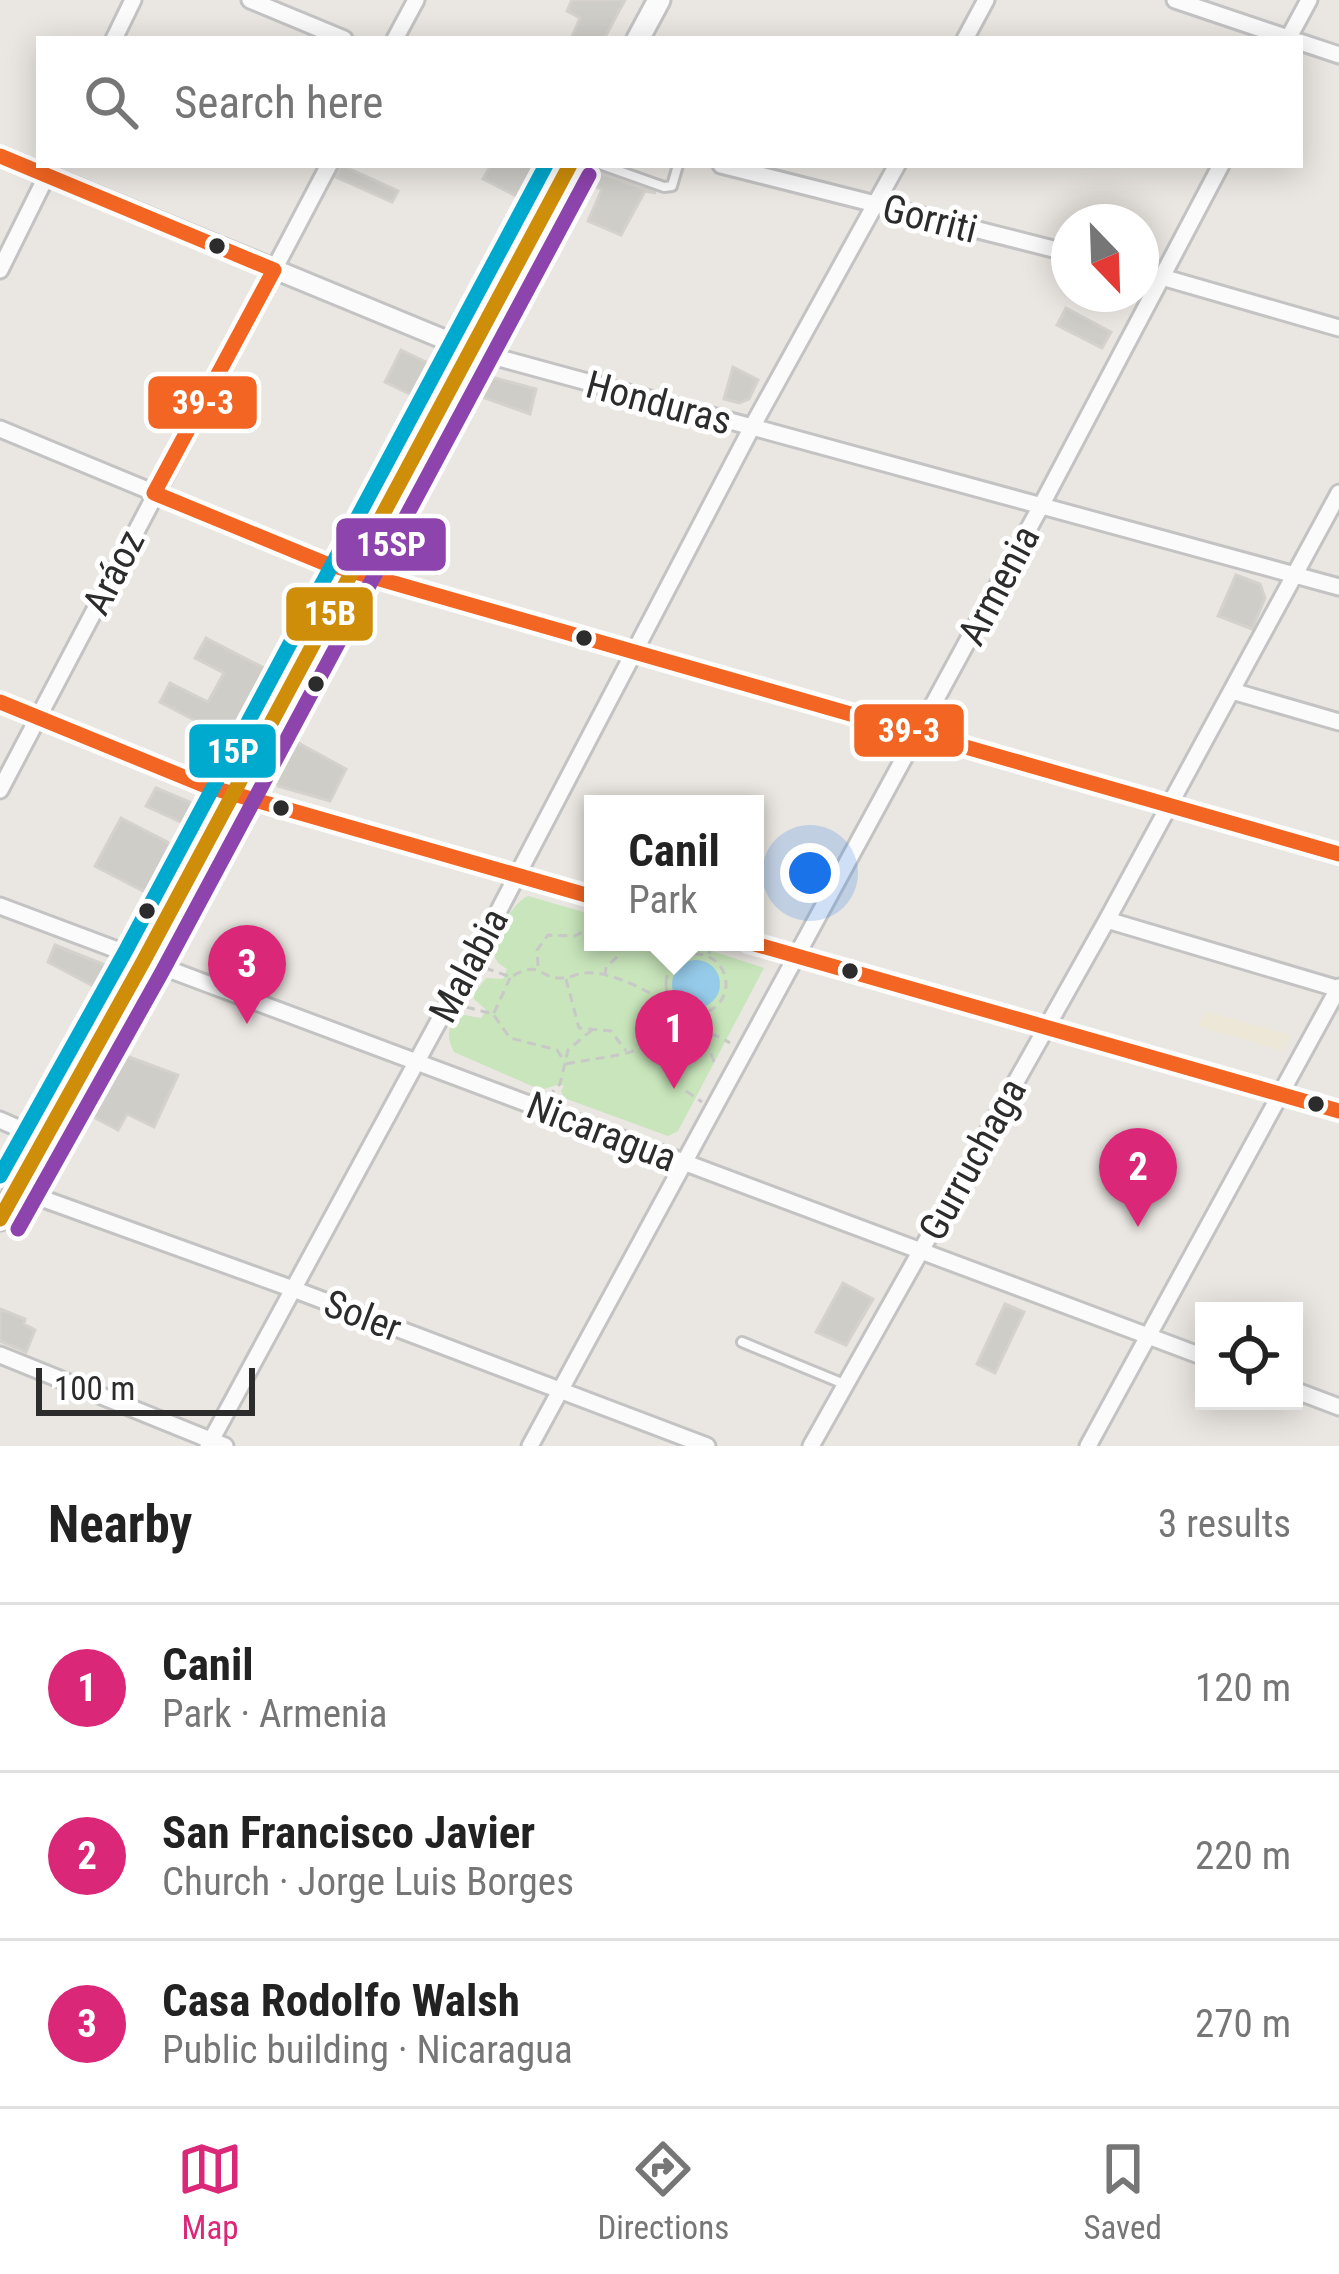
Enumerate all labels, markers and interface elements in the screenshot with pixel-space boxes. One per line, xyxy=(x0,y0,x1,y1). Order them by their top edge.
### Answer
search box xyxy=(36,36,1303,168)
icon: search xyxy=(78,69,144,135)
text: Search here xyxy=(174,76,383,129)
street label: Gorriti xyxy=(878,185,982,253)
north arrow xyxy=(1051,204,1159,312)
unlabelled marker xyxy=(206,235,228,257)
street label: Honduras xyxy=(581,362,736,444)
line badge: 39-3 xyxy=(146,374,259,431)
text: 39-3 xyxy=(172,383,234,422)
line badge: 15SP xyxy=(334,516,448,573)
street label: Armenia xyxy=(948,518,1049,653)
street label: Aráoz xyxy=(73,523,155,622)
text: 15SP xyxy=(356,525,426,564)
line badge: 15B xyxy=(284,585,375,643)
text: 15B xyxy=(304,594,356,633)
unlabelled marker xyxy=(573,627,595,649)
unlabelled marker xyxy=(305,673,327,695)
line badge: 39-3 xyxy=(852,702,966,759)
text: 39-3 xyxy=(878,711,940,750)
line badge: 15P xyxy=(187,722,278,780)
text: 15P xyxy=(207,732,259,771)
popup xyxy=(584,795,764,951)
unlabelled marker xyxy=(270,797,292,819)
text: Canil xyxy=(628,824,720,877)
your location xyxy=(780,843,840,903)
text: Park xyxy=(628,877,698,923)
unlabelled marker xyxy=(136,900,158,922)
street label: Malabia xyxy=(420,901,518,1030)
pin: 3 xyxy=(208,925,286,1024)
unlabelled marker xyxy=(839,960,861,982)
pin: 1 xyxy=(635,990,713,1089)
street label: Gurruchaga xyxy=(910,1071,1036,1248)
street label: Nicaragua xyxy=(520,1082,683,1181)
unlabelled marker xyxy=(1305,1093,1327,1115)
pin: 2 xyxy=(1099,1128,1177,1227)
street label: Soler xyxy=(318,1280,408,1352)
map controls xyxy=(1195,1302,1303,1410)
button: locate xyxy=(1195,1302,1303,1410)
scale bar xyxy=(36,1362,255,1415)
text: 100 m xyxy=(54,1369,135,1408)
text: Nearby xyxy=(48,1495,192,1554)
text: 3 results xyxy=(1158,1501,1291,1547)
text: Canil xyxy=(162,1638,254,1691)
text: 1 xyxy=(77,1665,97,1711)
text: 120 m xyxy=(1195,1665,1291,1711)
text: Park · Armenia xyxy=(162,1691,388,1737)
text: San Francisco Javier xyxy=(162,1806,535,1859)
text: 2 xyxy=(77,1833,97,1879)
text: 220 m xyxy=(1195,1833,1291,1879)
text: Church · Jorge Luis Borges xyxy=(162,1859,574,1905)
text: Casa Rodolfo Walsh xyxy=(162,1974,520,2027)
text: 3 xyxy=(77,2001,97,2047)
text: 270 m xyxy=(1195,2001,1291,2047)
text: Public building · Nicaragua xyxy=(162,2027,573,2073)
tab: Map xyxy=(177,2136,243,2247)
tab: Directions xyxy=(597,2136,729,2247)
tab: Saved xyxy=(1083,2136,1162,2247)

